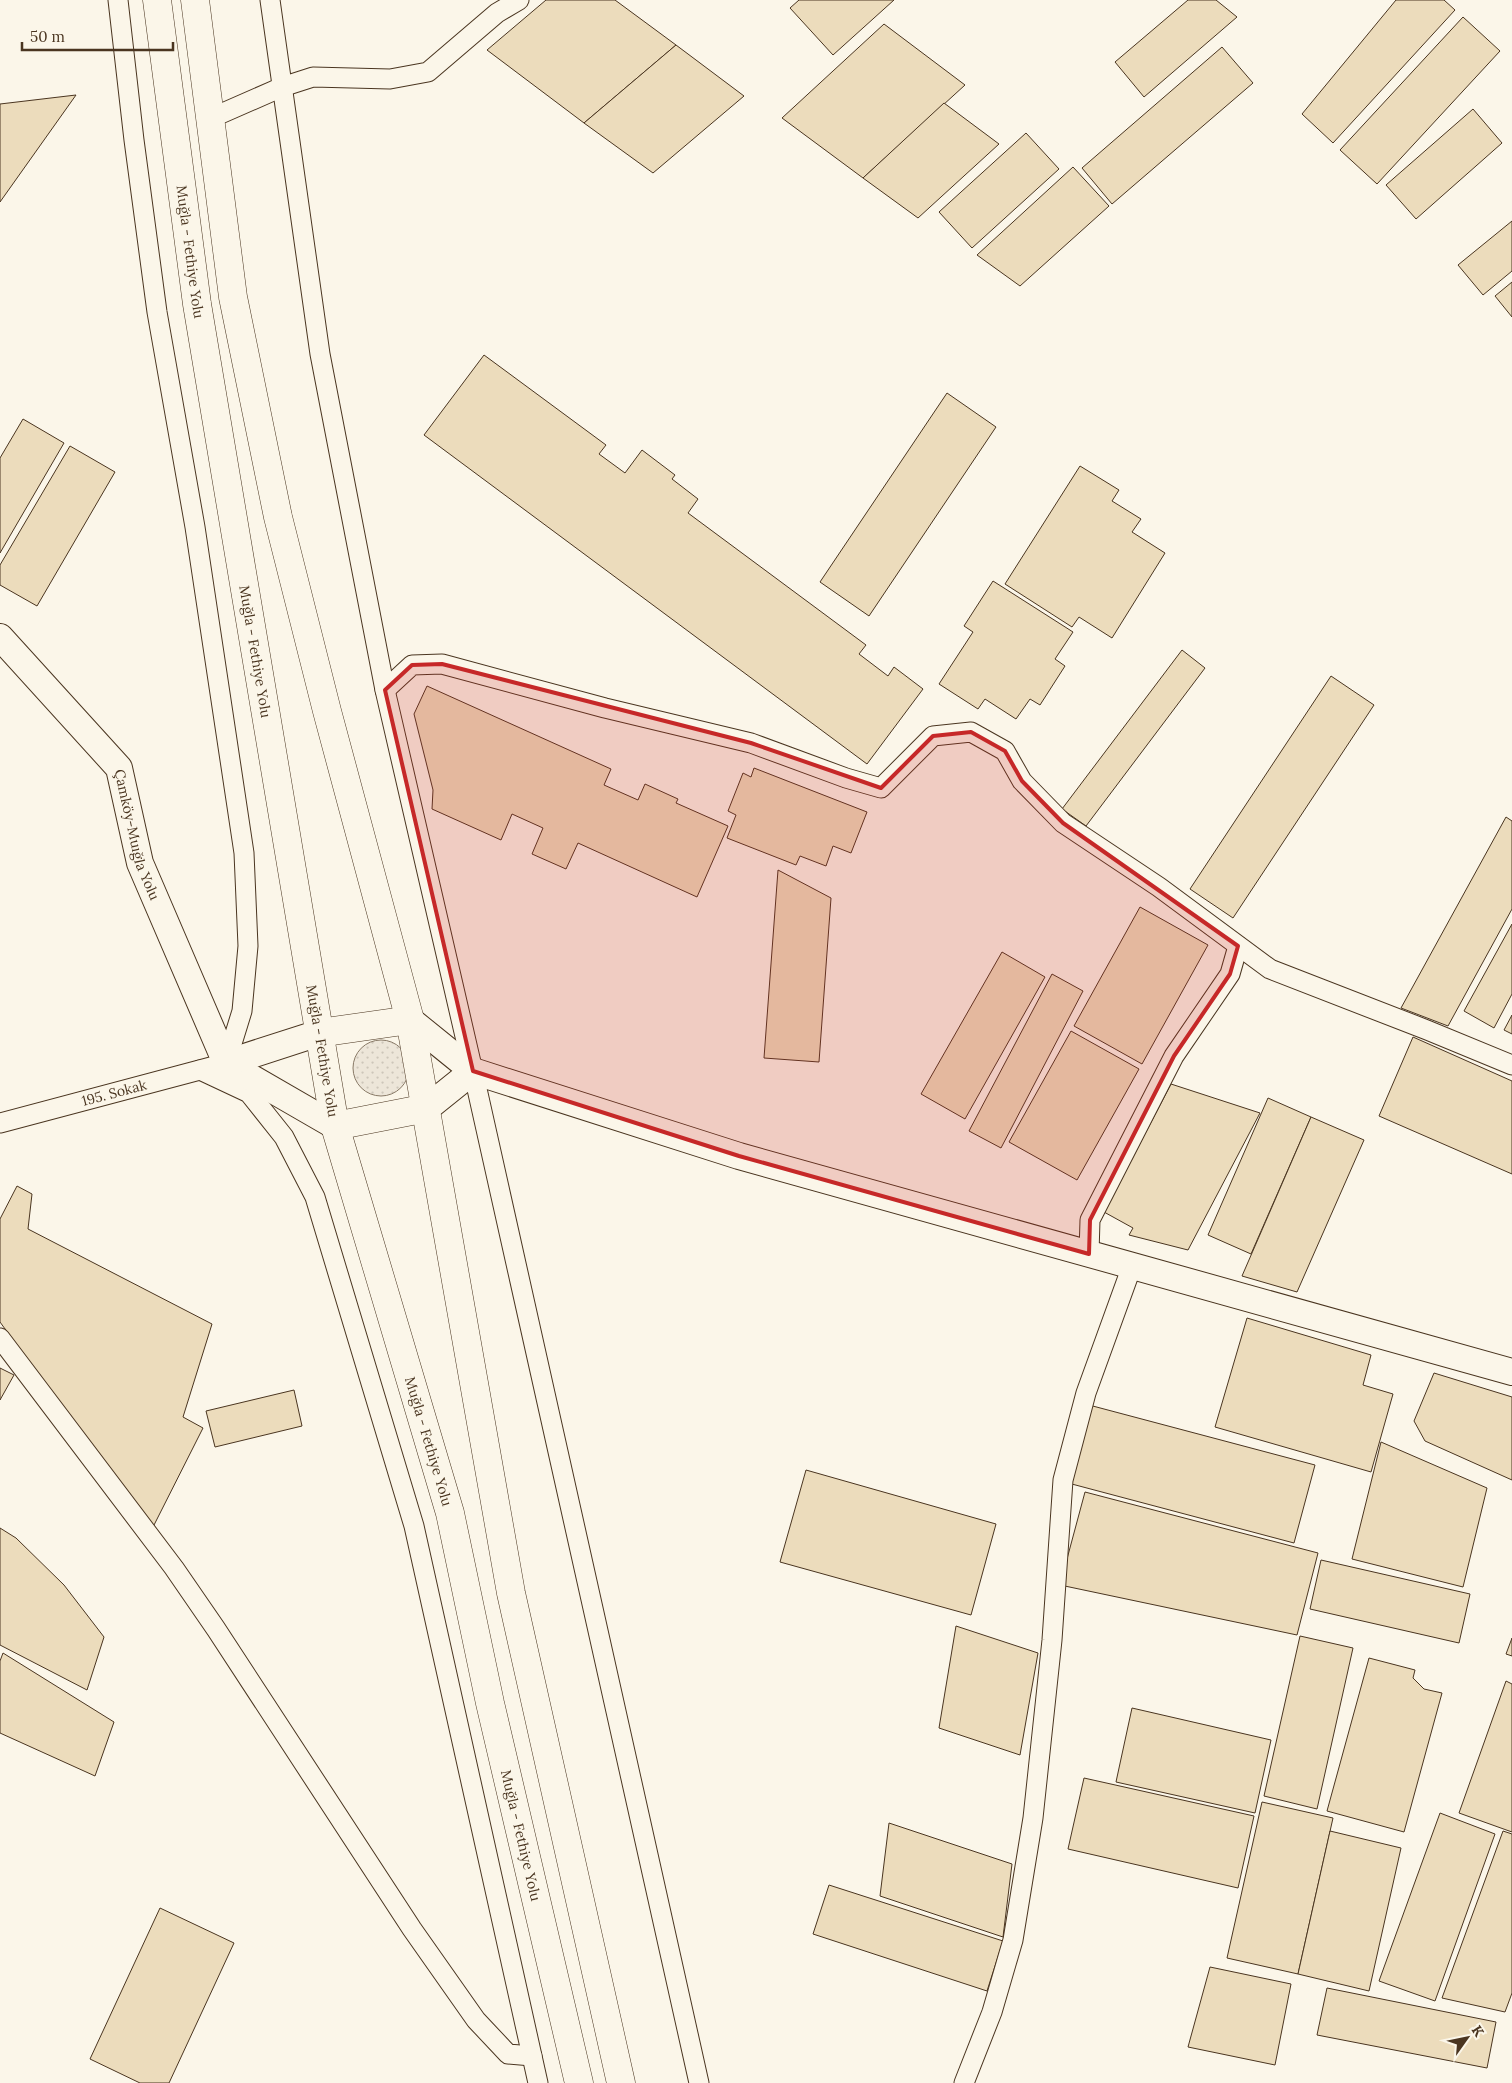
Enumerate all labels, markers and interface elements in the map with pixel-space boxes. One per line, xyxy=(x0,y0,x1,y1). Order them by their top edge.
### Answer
scale bar xyxy=(22,20,174,52)
text: 50 m xyxy=(30,27,65,46)
street label: Muğla - Fethiye Yolu xyxy=(172,184,208,320)
street label: Muğla - Fethiye Yolu xyxy=(235,584,275,719)
street label: Çamköy-Muığla Yolu xyxy=(111,767,164,903)
street label: Muğla - Fethiye Yolu xyxy=(302,983,342,1119)
street label: 195. Sokak xyxy=(80,1075,149,1110)
street label: Muğla - Fethiye Yolu xyxy=(401,1374,456,1508)
street label: Muğla - Fethiye Yolu xyxy=(497,1768,545,1903)
north arrow xyxy=(1442,2013,1492,2063)
text: K xyxy=(1468,2022,1488,2040)

